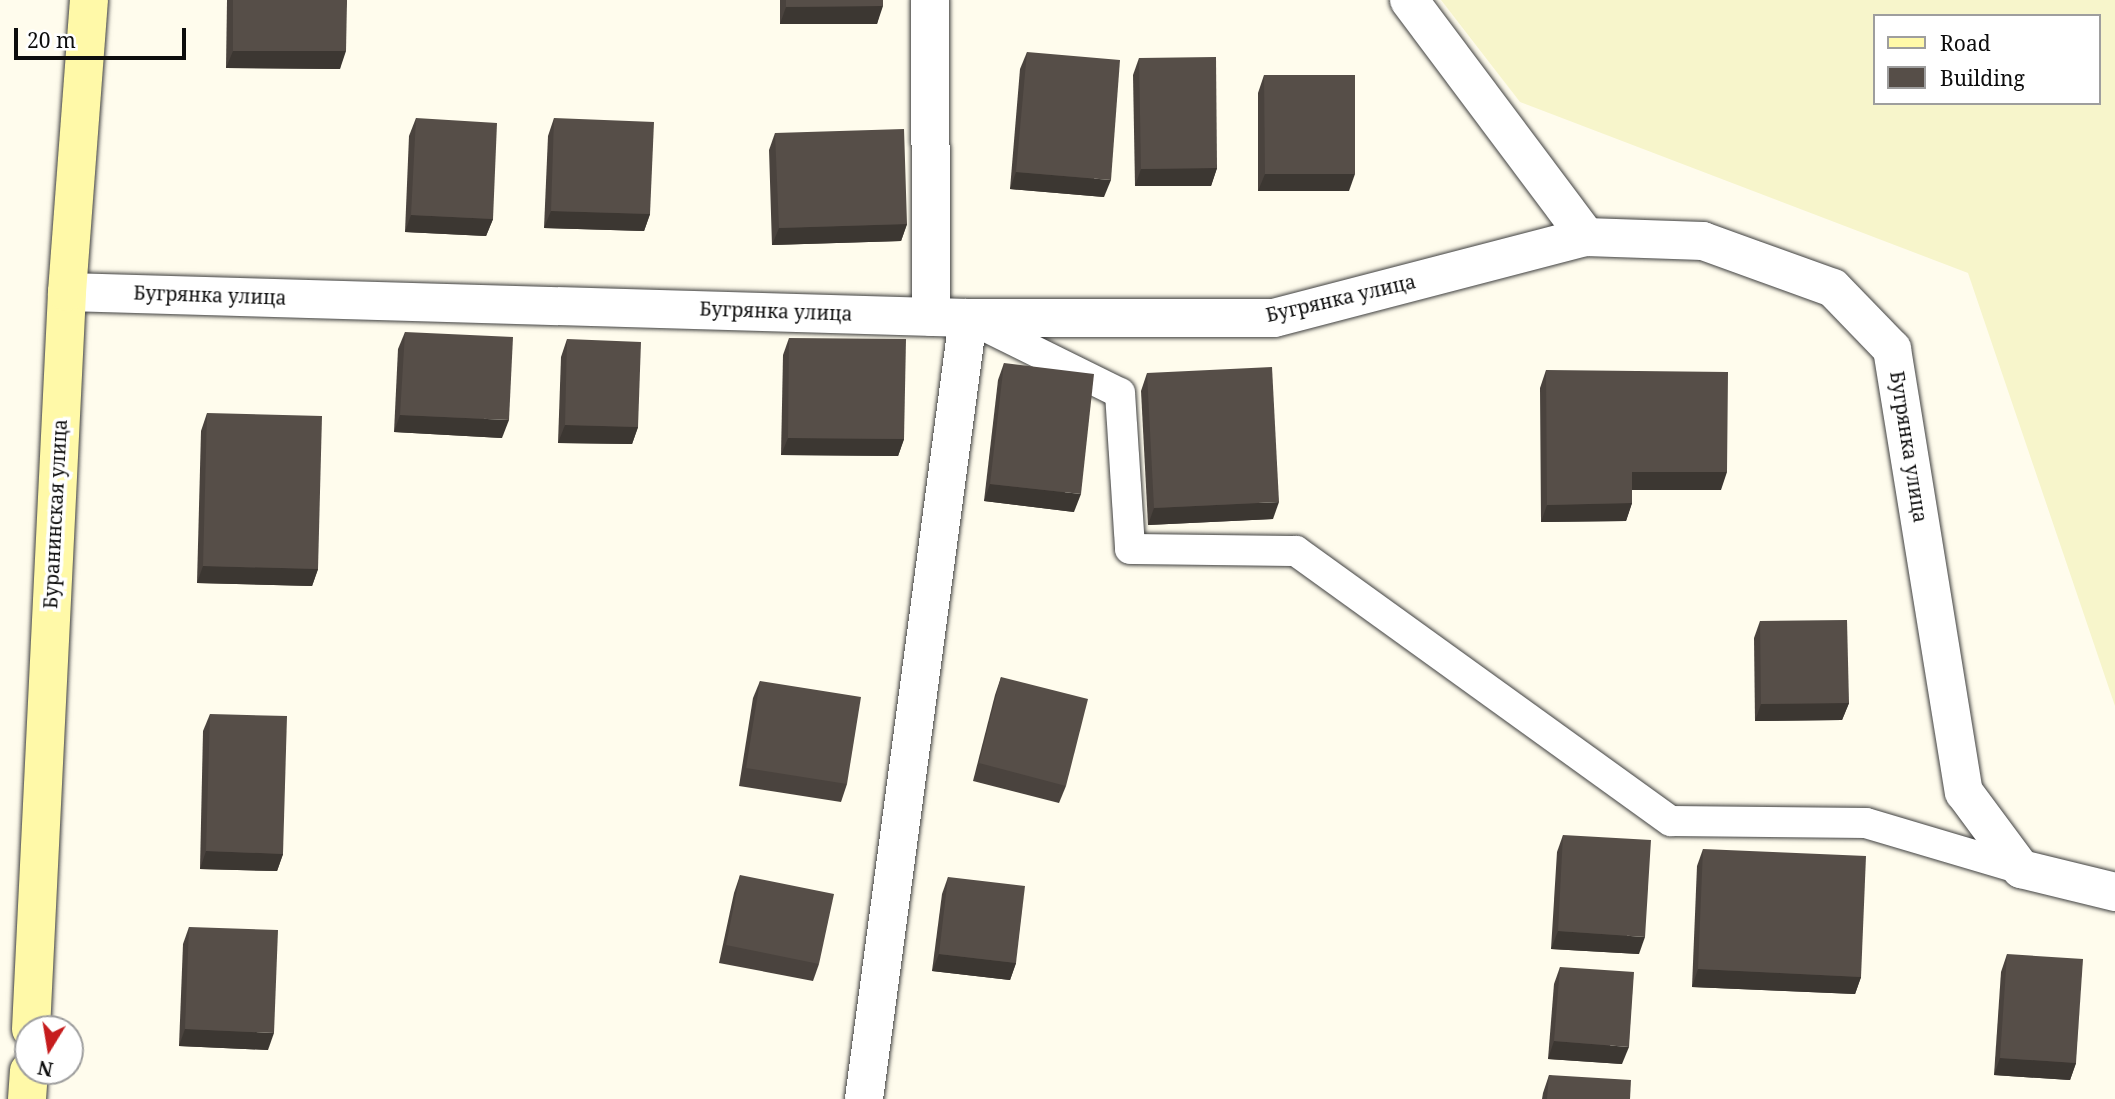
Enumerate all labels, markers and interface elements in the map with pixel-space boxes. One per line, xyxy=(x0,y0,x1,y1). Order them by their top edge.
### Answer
scale bar xyxy=(18,14,189,58)
legend xyxy=(1874,14,2101,105)
text: 20 m xyxy=(27,26,76,54)
text: Road xyxy=(1940,29,1991,57)
text: Building xyxy=(1940,64,2025,92)
street label: Бугрянка улица xyxy=(1264,271,1418,327)
street label: Бугрянка улица xyxy=(133,282,287,310)
street label: Бугрянка улица xyxy=(699,298,853,326)
street label: Бугрянка улица xyxy=(1885,370,1931,524)
street label: Буранинская улица xyxy=(40,419,72,609)
north arrow xyxy=(14,1015,84,1085)
text: N xyxy=(36,1054,55,1083)

